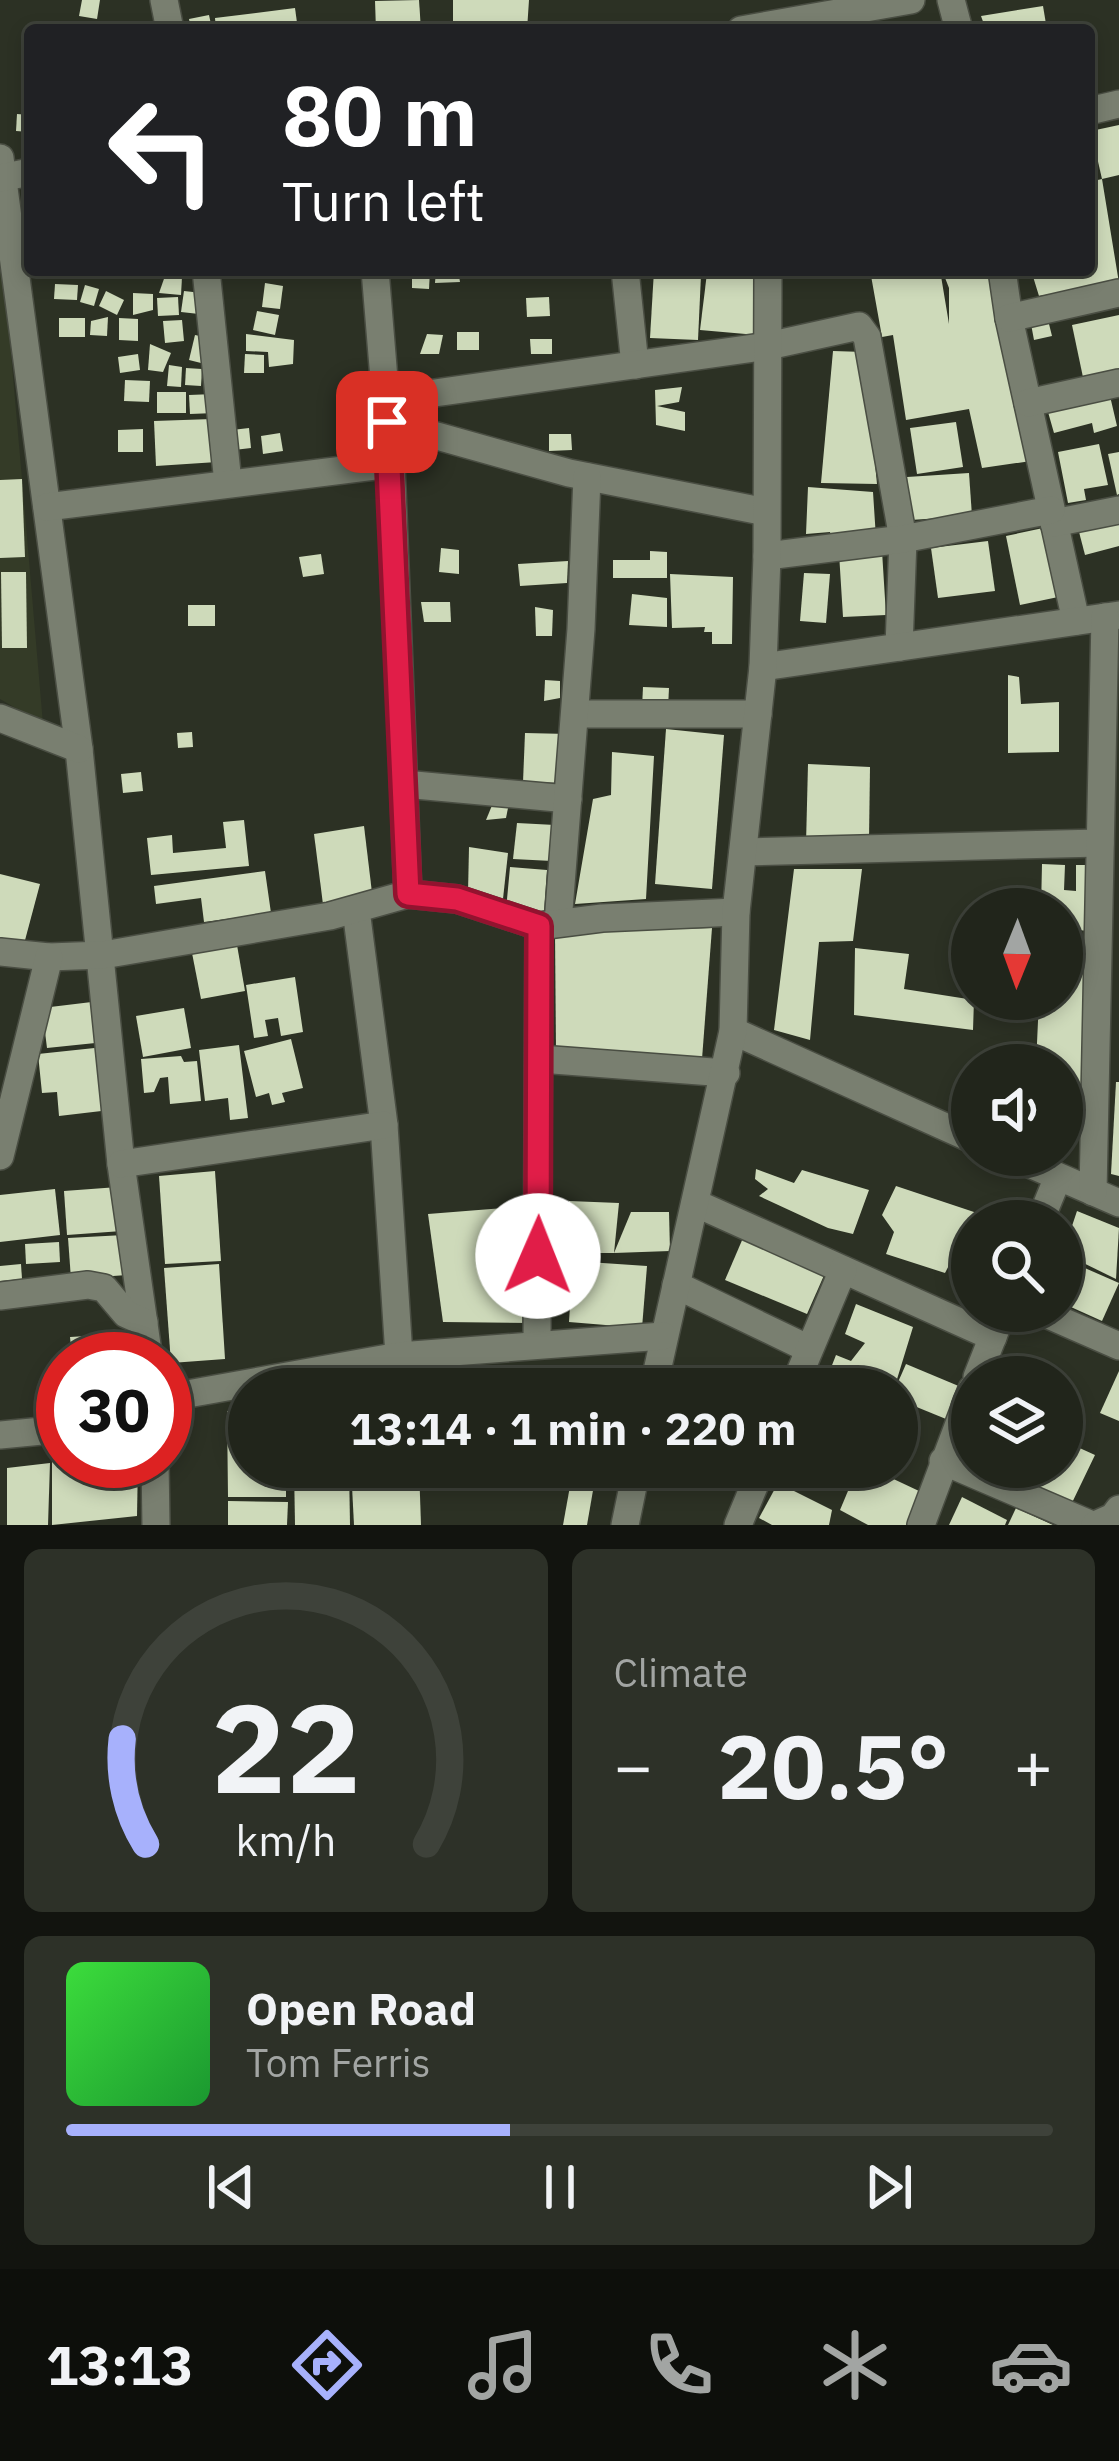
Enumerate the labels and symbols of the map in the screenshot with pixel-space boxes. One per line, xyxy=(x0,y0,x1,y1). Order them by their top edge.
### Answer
pin xyxy=(336,371,438,473)
north arrow xyxy=(951,888,1083,1020)
position arrow xyxy=(475,1193,601,1319)
speed limit sign: 30 xyxy=(36,1332,192,1488)

